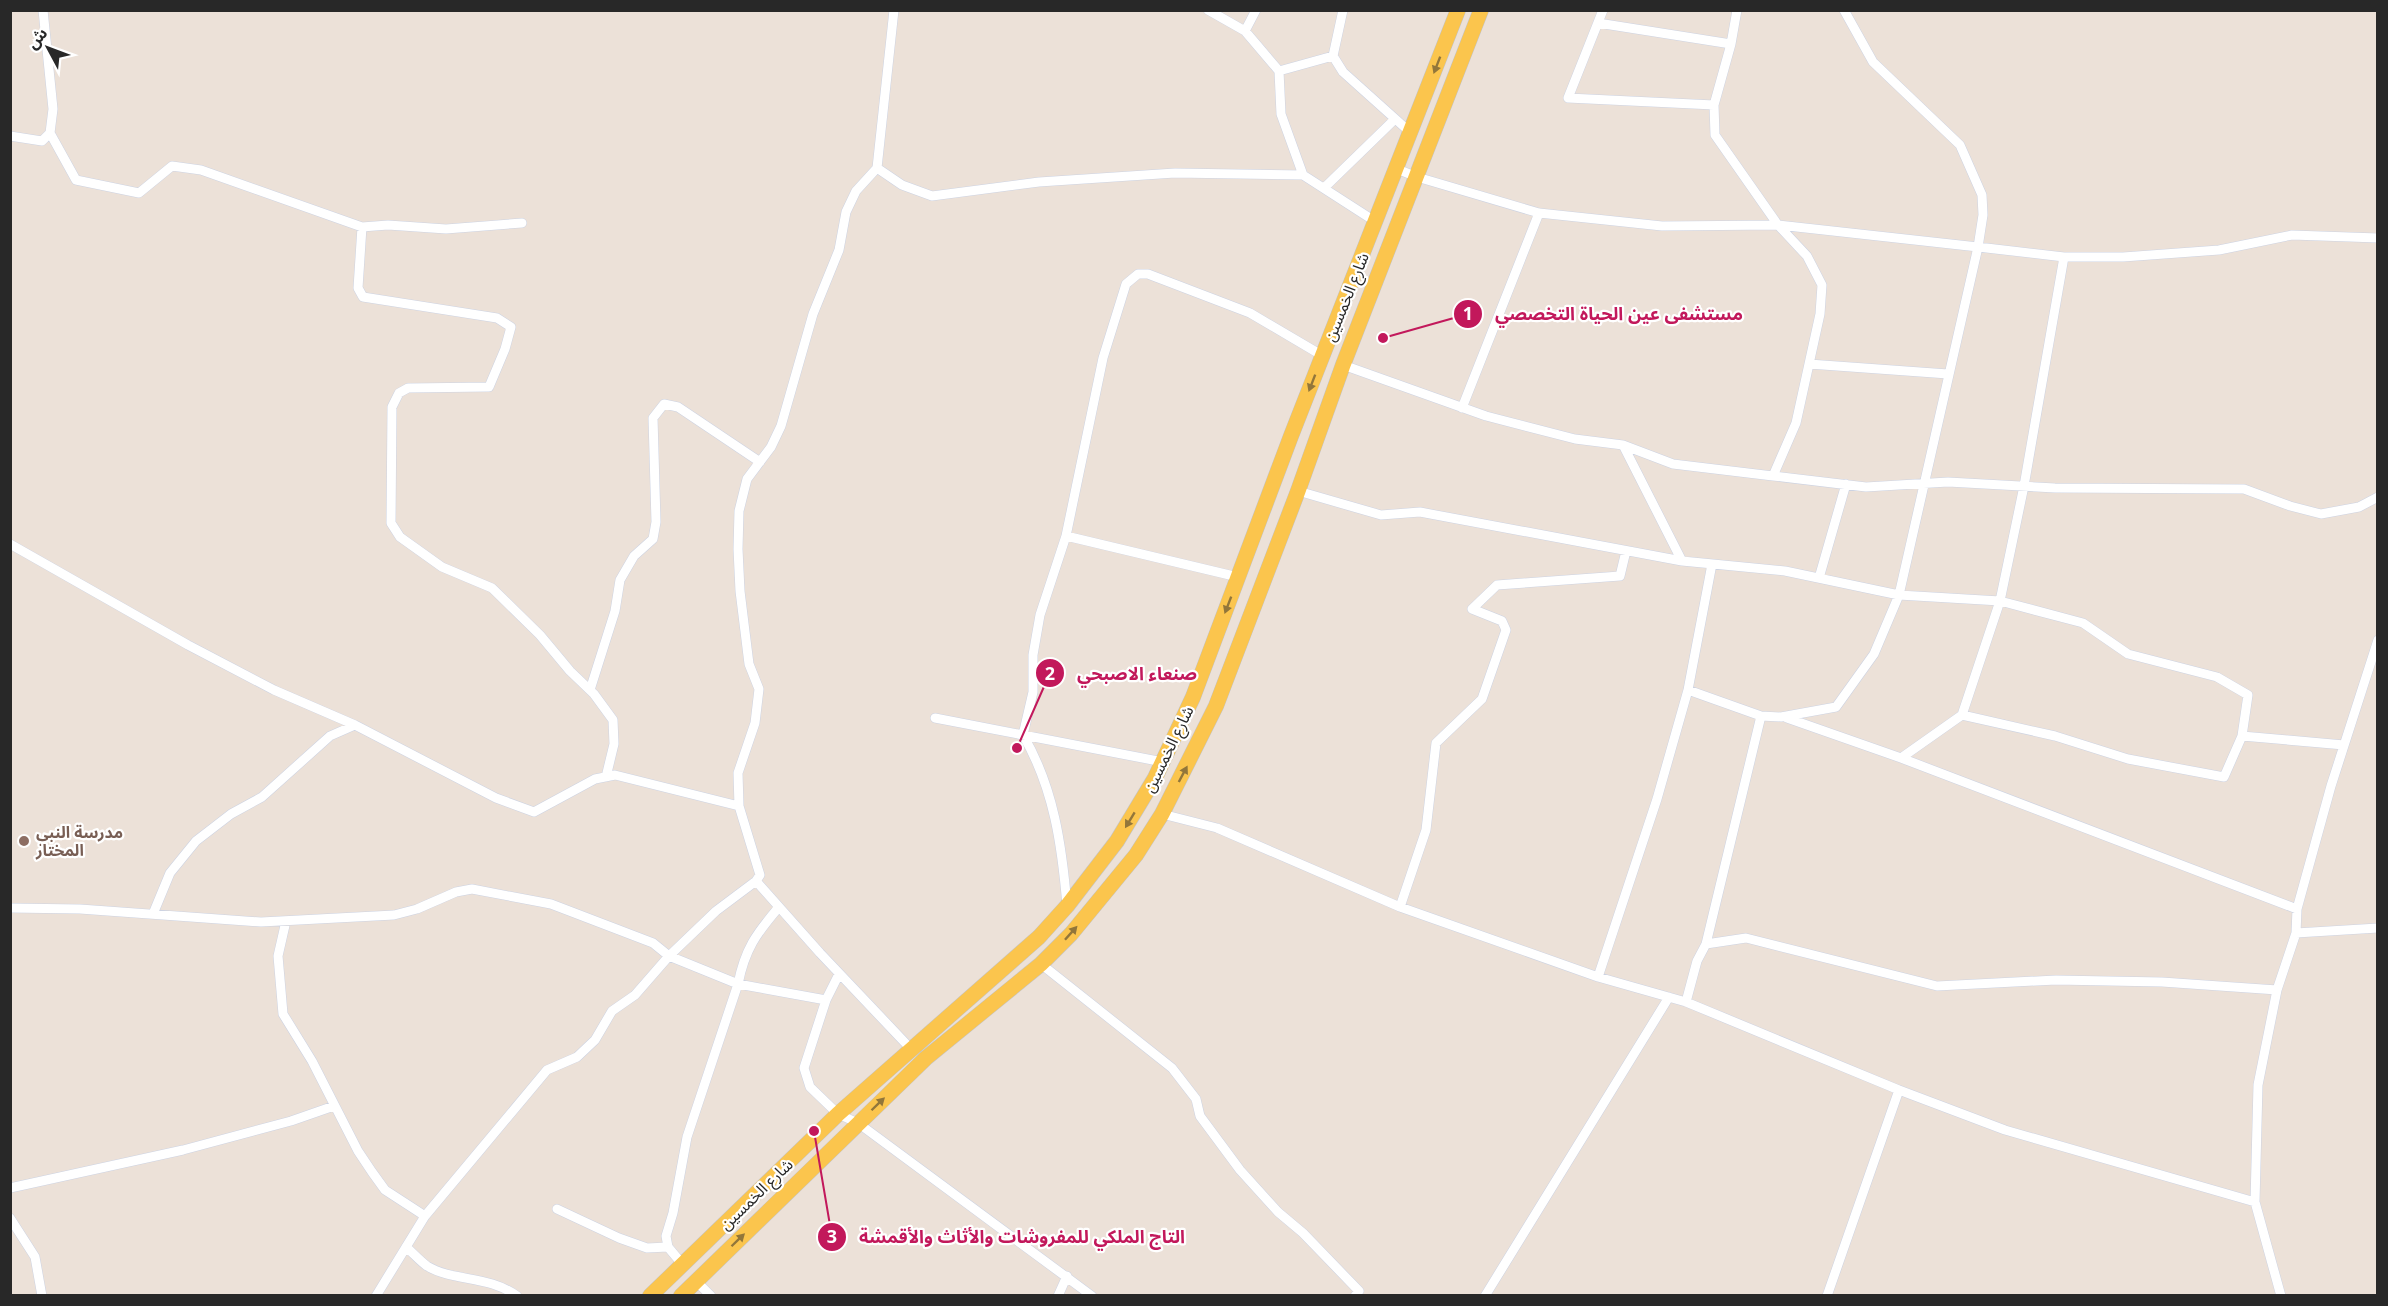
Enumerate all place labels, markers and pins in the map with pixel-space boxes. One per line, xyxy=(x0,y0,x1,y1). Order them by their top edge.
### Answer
callout: مستشفى عين الحياة التخصصي xyxy=(1453,296,1755,332)
callout: صنعاء الاصبحي xyxy=(1035,655,1209,691)
place label: مدرسة النبي المختار xyxy=(35,821,123,861)
marker: مدرسة النبي المختار xyxy=(17,834,31,848)
callout: التاج الملكي للمفروشات والأثاث والأقمشة xyxy=(817,1219,1197,1255)

